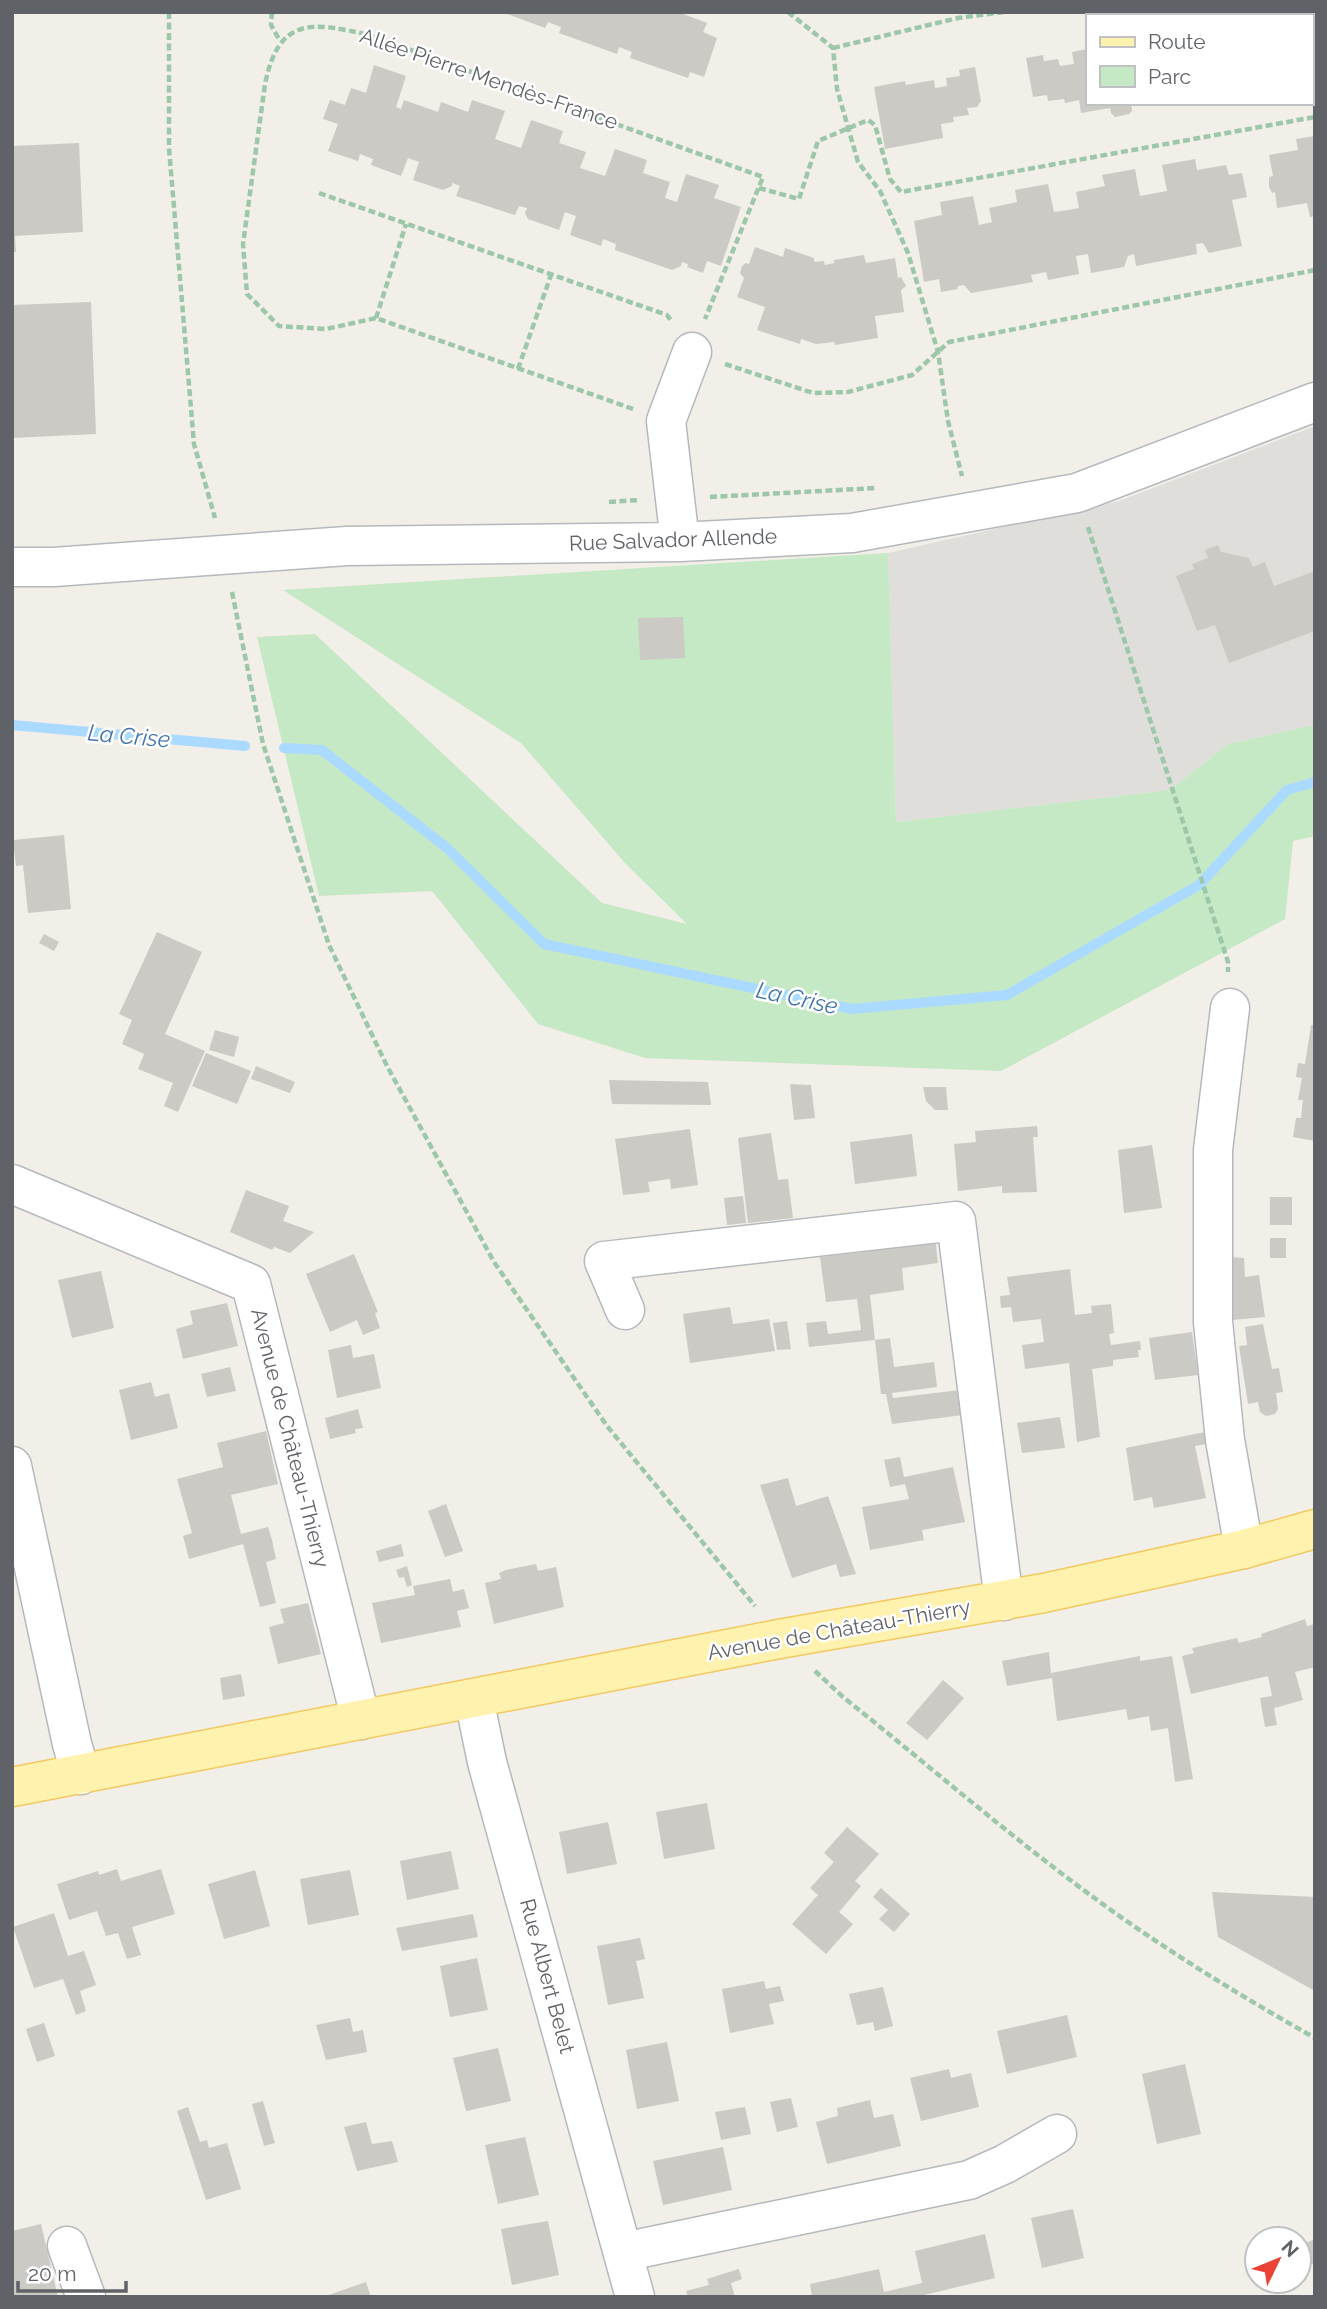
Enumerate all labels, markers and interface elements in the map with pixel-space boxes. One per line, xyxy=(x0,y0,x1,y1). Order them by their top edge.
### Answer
legend xyxy=(1086,14,1313,105)
street label: Allée Pierre Mendès-France xyxy=(357,23,621,134)
text: Route xyxy=(1148,29,1206,54)
text: Parc xyxy=(1148,64,1191,89)
street label: Rue Salvador Allende xyxy=(568,523,778,556)
water label: La Crise xyxy=(87,718,171,753)
water label: La Crise xyxy=(754,976,840,1019)
street label: Avenue de Château-Thierry xyxy=(246,1306,335,1570)
street label: Avenue de Château-Thierry xyxy=(706,1594,972,1665)
street label: Rue Albert Belet xyxy=(515,1896,580,2056)
north arrow xyxy=(1243,2225,1313,2295)
text: N xyxy=(1277,2236,1303,2261)
scale bar xyxy=(18,2250,126,2294)
text: 20 m xyxy=(28,2261,76,2286)

